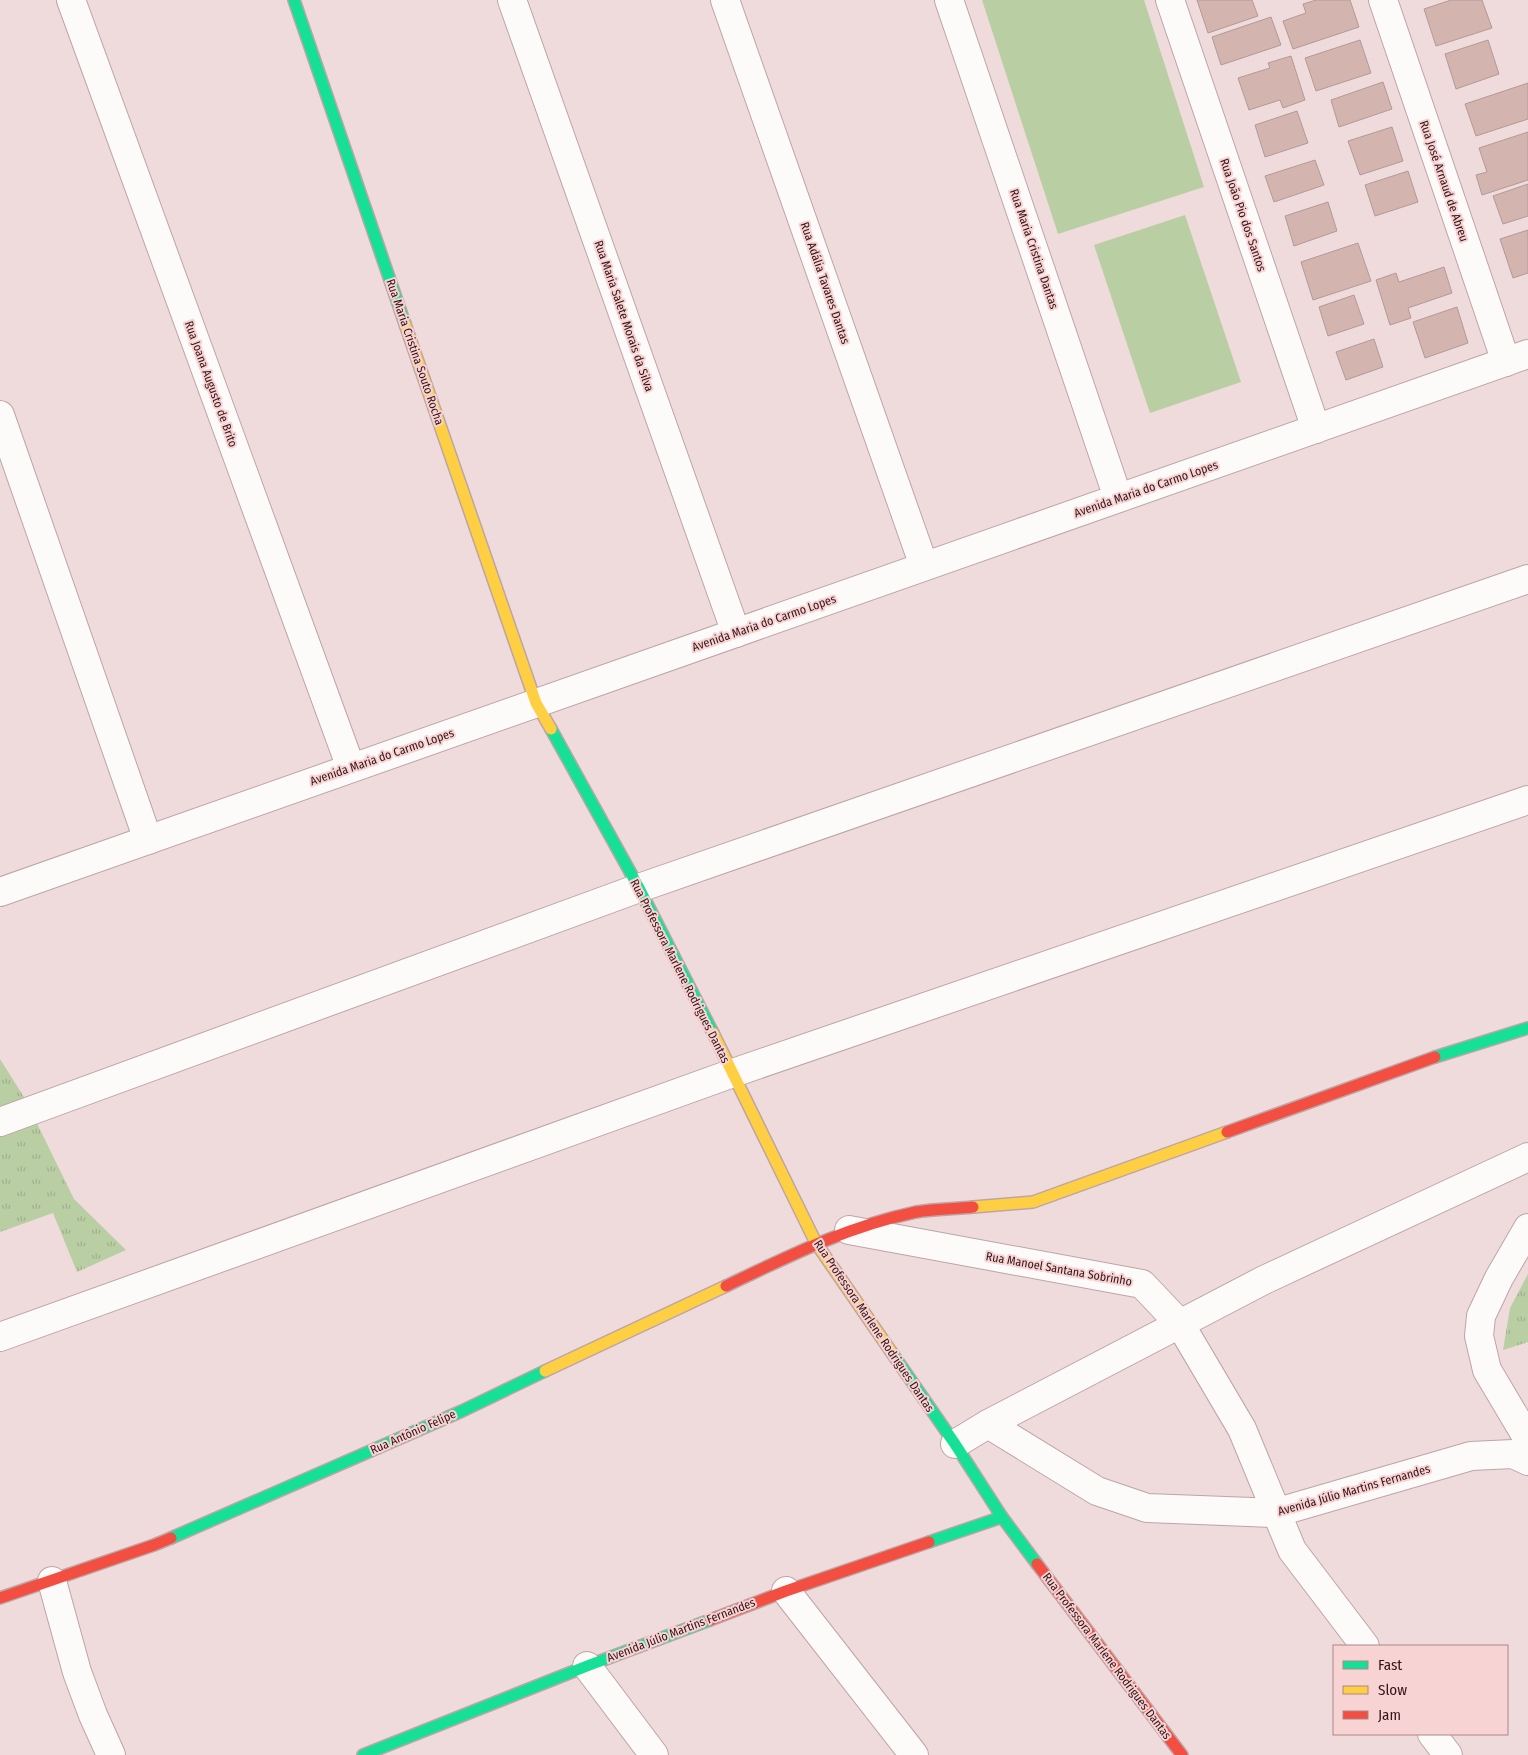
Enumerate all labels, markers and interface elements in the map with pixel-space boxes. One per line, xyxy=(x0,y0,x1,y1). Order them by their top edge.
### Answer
street label: Rua José Arnaud de Abreu xyxy=(1417,119,1471,243)
street label: Rua João Pio dos Santos xyxy=(1217,157,1269,273)
street label: Rua Maria Cristina Dantas xyxy=(1007,187,1061,311)
street label: Rua Adália Tavares Dantas xyxy=(798,220,852,346)
street label: Rua Maria Salete Morais da Silva xyxy=(592,239,657,393)
street label: Rua Maria Cristina Souto Rocha xyxy=(383,277,447,427)
street label: Rua Joana Augusto de Brito xyxy=(182,319,240,449)
street label: Avenida Maria do Carmo Lopes xyxy=(1072,458,1220,520)
street label: Avenida Maria do Carmo Lopes xyxy=(690,592,838,654)
street label: Avenida Maria do Carmo Lopes xyxy=(308,726,456,788)
street label: Rua Professora Marlene Rodrigues Dantas xyxy=(627,877,733,1065)
street label: Rua Professora Marlene Rodrigues Dantas xyxy=(811,1237,937,1415)
street label: Rua Manoel Santana Sobrinho xyxy=(985,1249,1133,1289)
street label: Rua Antônio Felipe xyxy=(368,1407,458,1457)
street label: Avenida Júlio Martins Fernandes xyxy=(1276,1462,1432,1518)
street label: Rua Professora Marlene Rodrigues Dantas xyxy=(1040,1570,1174,1742)
street label: Avenida Júlio Martins Fernandes xyxy=(605,1595,757,1665)
legend xyxy=(1333,1645,1508,1735)
text: Fast xyxy=(1378,1656,1402,1674)
text: Slow xyxy=(1378,1681,1407,1699)
text: Jam xyxy=(1378,1706,1401,1724)

